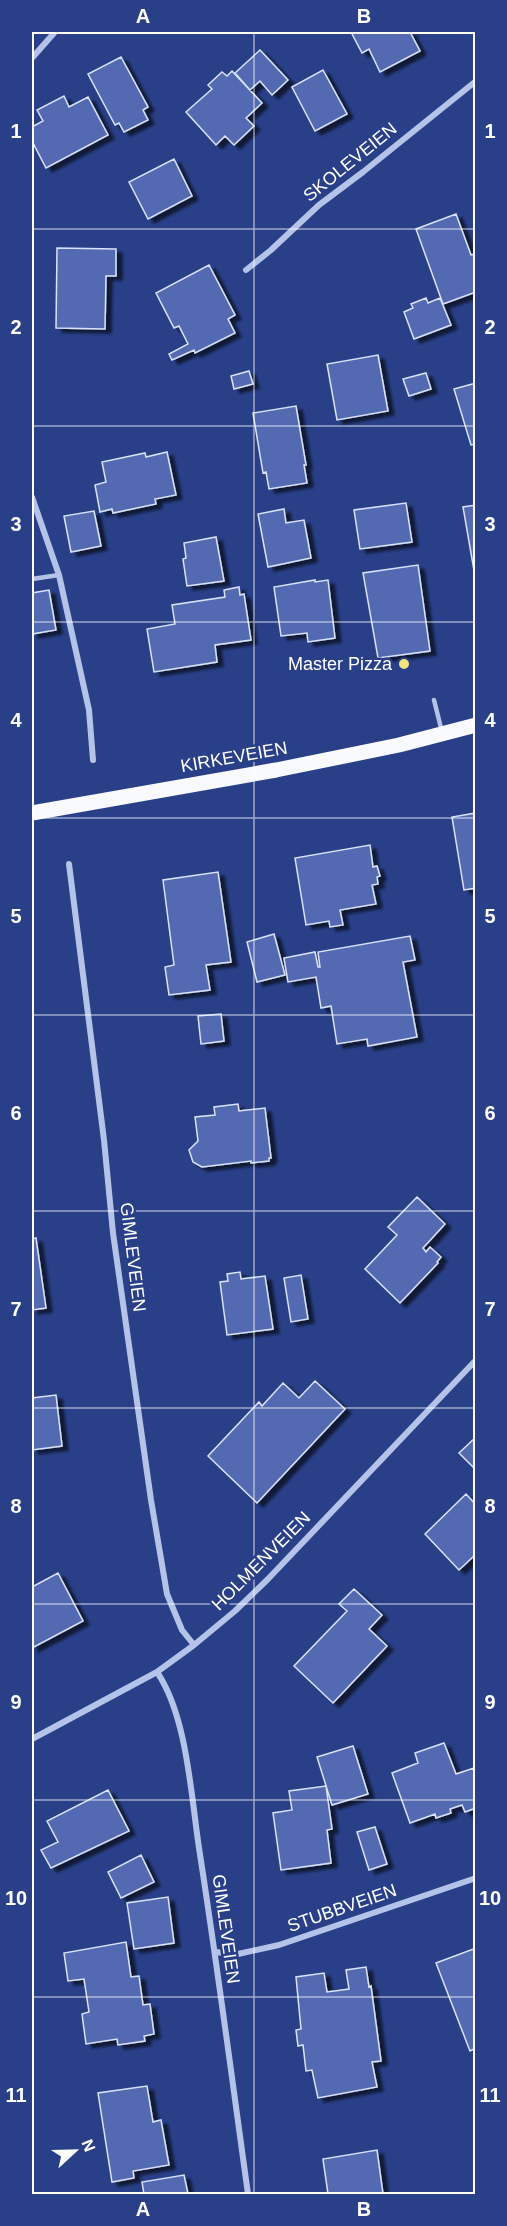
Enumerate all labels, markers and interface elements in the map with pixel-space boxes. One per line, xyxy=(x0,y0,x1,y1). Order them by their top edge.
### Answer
text: A xyxy=(136,5,150,27)
text: B xyxy=(357,5,371,27)
street label: SKOLEVEIEN xyxy=(299,118,401,206)
text: 1 xyxy=(10,120,22,142)
text: 1 xyxy=(484,120,496,142)
text: 2 xyxy=(10,316,22,338)
text: 2 xyxy=(484,316,496,338)
text: 3 xyxy=(10,513,22,535)
text: 3 xyxy=(484,513,496,535)
place label: Master Pizza xyxy=(288,654,393,674)
marker: Master Pizza xyxy=(397,657,411,671)
text: 4 xyxy=(10,709,22,731)
text: 4 xyxy=(484,709,496,731)
street label: KIRKEVEIEN xyxy=(179,738,289,776)
text: 5 xyxy=(10,905,22,927)
text: 5 xyxy=(484,905,496,927)
text: 6 xyxy=(10,1102,22,1124)
text: 6 xyxy=(484,1102,496,1124)
street label: GIMLEVEIEN xyxy=(116,1201,150,1313)
text: 7 xyxy=(10,1298,22,1320)
text: 7 xyxy=(484,1298,496,1320)
text: 8 xyxy=(10,1495,22,1517)
text: 8 xyxy=(484,1495,496,1517)
street label: HOLMENVEIEN xyxy=(208,1508,314,1614)
text: 9 xyxy=(10,1691,22,1713)
text: 9 xyxy=(484,1691,496,1713)
street label: GIMLEVEIEN xyxy=(208,1873,244,1985)
street label: STUBBVEIEN xyxy=(285,1880,399,1936)
text: 10 xyxy=(5,1887,27,1909)
text: 10 xyxy=(479,1887,501,1909)
text: 11 xyxy=(5,2084,27,2106)
text: 11 xyxy=(479,2084,501,2106)
north arrow xyxy=(45,2121,105,2181)
text: N xyxy=(78,2137,98,2154)
text: A xyxy=(136,2198,150,2220)
text: B xyxy=(357,2198,371,2220)

